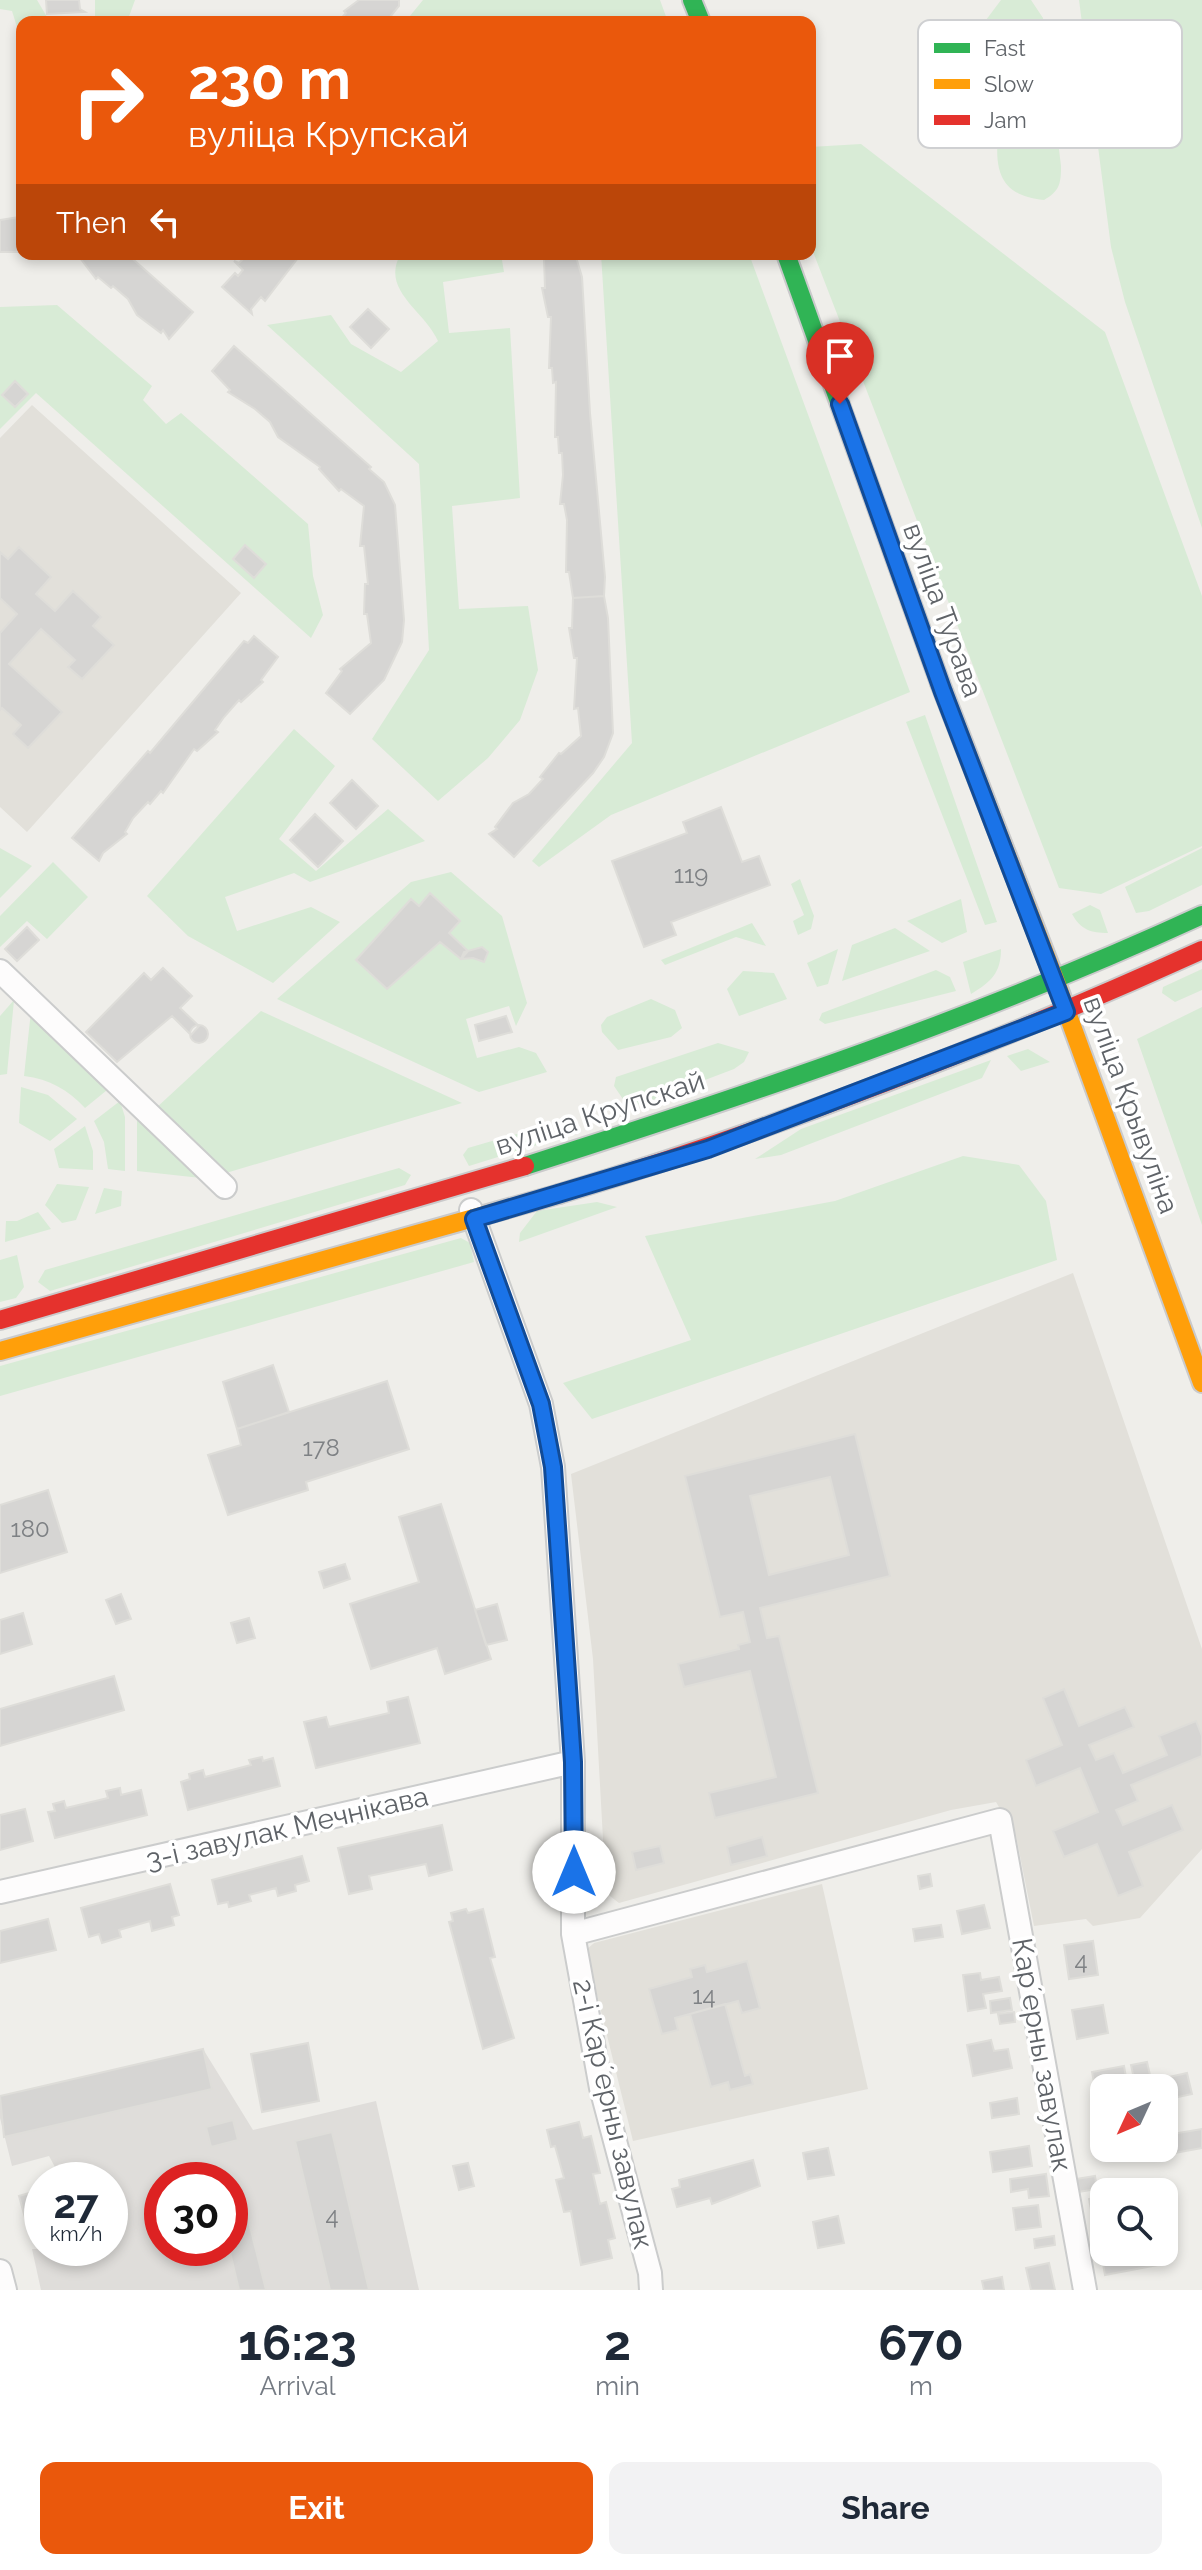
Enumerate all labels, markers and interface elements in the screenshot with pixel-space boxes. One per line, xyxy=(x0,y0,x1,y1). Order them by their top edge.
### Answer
legend xyxy=(918,20,1182,148)
text: Fast xyxy=(984,35,1026,61)
text: 230 m xyxy=(188,46,351,112)
icon: right xyxy=(56,48,160,152)
text: Slow xyxy=(984,71,1034,97)
text: Jam xyxy=(984,107,1027,133)
text: вуліца Крупскай xyxy=(188,113,469,155)
icon: left xyxy=(143,200,187,244)
text: Then xyxy=(56,205,127,240)
pin xyxy=(806,322,874,404)
icon: arrive xyxy=(818,334,862,378)
street label: вуліца Турава xyxy=(896,518,990,702)
house number: 119 xyxy=(674,860,708,889)
street label: вуліца Крывуліна xyxy=(1076,992,1186,1218)
street label: вуліца Крупскай xyxy=(491,1064,709,1162)
house number: 178 xyxy=(302,1433,340,1462)
house number: 180 xyxy=(10,1514,50,1543)
street label: 3-і завулак Мечнікава xyxy=(143,1779,431,1877)
position arrow xyxy=(532,1830,616,1914)
street label: Карʼерны завулак xyxy=(1005,1936,1079,2174)
house number: 4 xyxy=(1074,1946,1088,1975)
street label: 2-і Карʼерны завулак xyxy=(566,1976,660,2252)
house number: 14 xyxy=(692,1981,716,2010)
north arrow xyxy=(1090,2074,1178,2162)
map controls xyxy=(1090,2074,1178,2266)
speed limit sign: 30 xyxy=(144,2162,248,2266)
button: search xyxy=(1090,2178,1178,2266)
text: 27 xyxy=(53,2180,98,2227)
house number: 4 xyxy=(325,2201,339,2230)
text: km/h xyxy=(50,2222,102,2246)
text: 16:23 xyxy=(238,2315,357,2371)
text: 2 xyxy=(604,2315,631,2371)
text: 670 xyxy=(878,2315,964,2371)
text: Arrival xyxy=(259,2371,336,2401)
text: min xyxy=(595,2371,640,2401)
text: m xyxy=(909,2371,933,2401)
button: Exit xyxy=(40,2462,593,2554)
button: Share xyxy=(609,2462,1162,2554)

